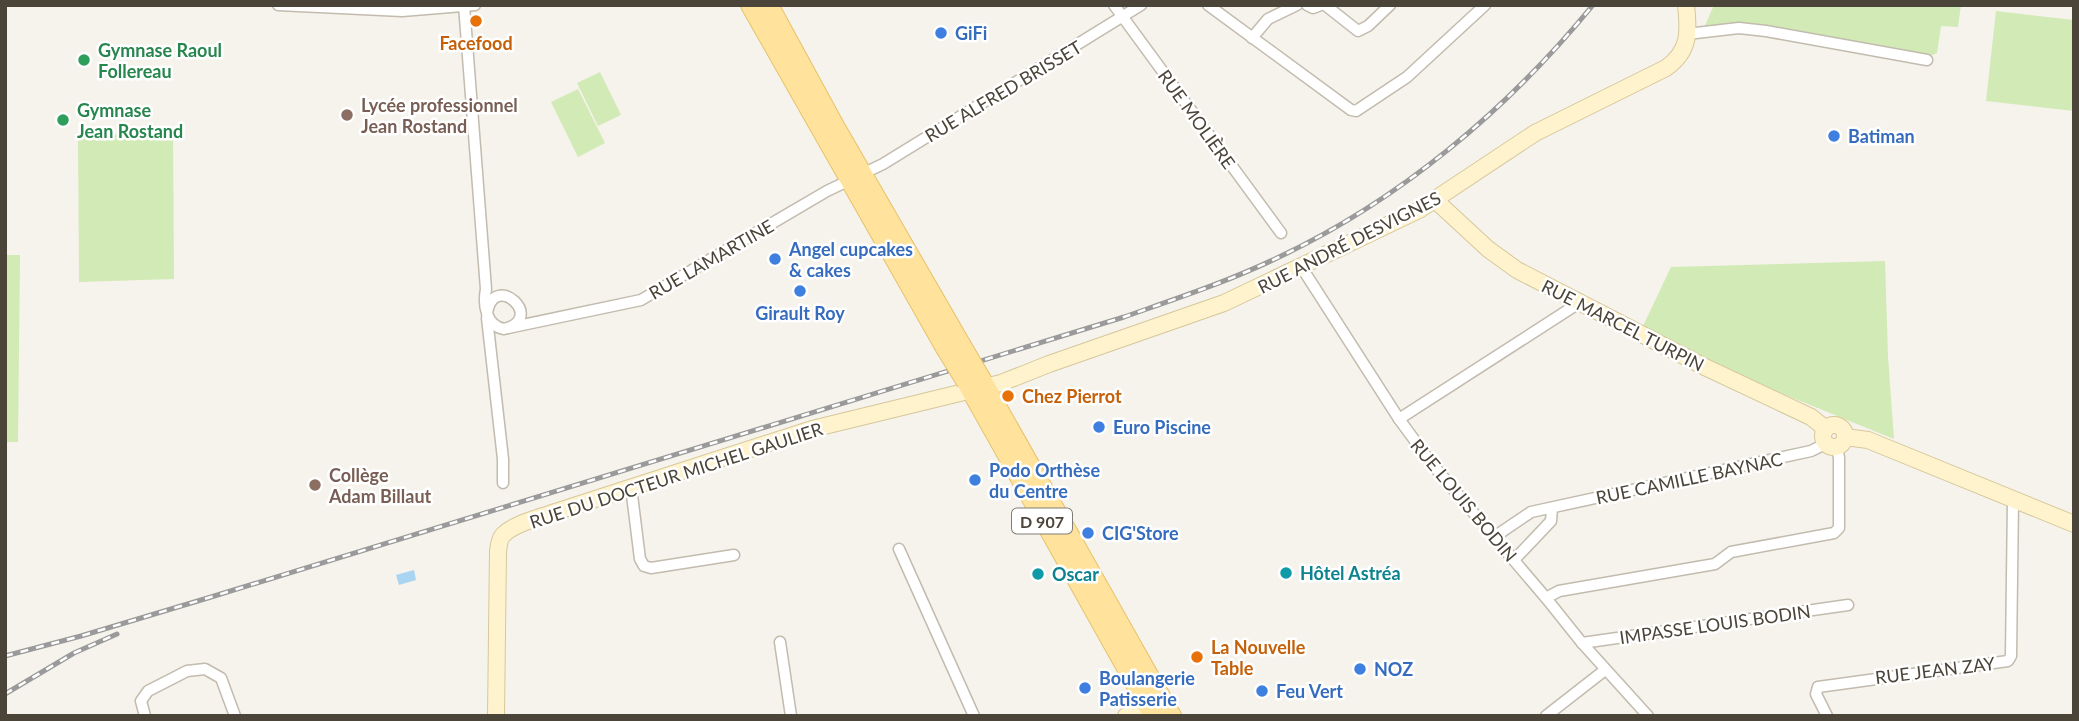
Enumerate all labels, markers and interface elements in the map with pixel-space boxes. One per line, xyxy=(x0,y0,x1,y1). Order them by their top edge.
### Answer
marker: Facefood xyxy=(468,13,484,29)
place label: GiFi xyxy=(955,22,987,44)
marker: GiFi xyxy=(933,25,949,41)
place label: Facefood xyxy=(439,32,513,54)
street label: RUE ALFRED BRISSET xyxy=(921,35,1086,147)
place label: Gymnase Raoul Follereau xyxy=(98,39,222,82)
marker: Gymnase Raoul Follereau xyxy=(76,52,92,68)
street label: RUE MOLIÈRE xyxy=(1154,65,1240,173)
place label: Lycée professionnel Jean Rostand xyxy=(361,94,518,137)
place label: Gymnase Jean Rostand xyxy=(77,99,183,142)
marker: Lycée professionnel Jean Rostand xyxy=(339,107,355,123)
marker: Gymnase Jean Rostand xyxy=(55,112,71,128)
place label: Batiman xyxy=(1848,125,1915,147)
marker: Batiman xyxy=(1826,128,1842,144)
street label: RUE ANDRÉ DESVIGNES xyxy=(1254,186,1444,298)
street label: RUE LAMARTINE xyxy=(645,214,777,304)
place label: Angel cupcakes & cakes xyxy=(788,238,913,281)
marker: Angel cupcakes & cakes xyxy=(767,251,783,267)
street label: RUE MARCEL TURPIN xyxy=(1538,274,1708,376)
marker: Girault Roy xyxy=(792,283,808,299)
place label: Girault Roy xyxy=(755,302,845,324)
place label: Chez Pierrot xyxy=(1022,385,1122,407)
marker: Chez Pierrot xyxy=(1000,388,1016,404)
place label: Euro Piscine xyxy=(1113,416,1211,438)
street label: RUE DU DOCTEUR MICHEL GAULIER xyxy=(527,417,826,533)
marker: Euro Piscine xyxy=(1091,419,1107,435)
street label: RUE LOUIS BODIN xyxy=(1406,434,1522,566)
street label: RUE CAMILLE BAYNAC xyxy=(1594,447,1784,509)
place label: Podo Orthèse du Centre xyxy=(989,459,1100,502)
place label: Collège Adam Billaut xyxy=(328,464,432,507)
marker: Podo Orthèse du Centre xyxy=(967,472,983,488)
marker: Collège Adam Billaut xyxy=(307,477,323,493)
road number: D 907 xyxy=(1012,508,1072,534)
place label: CIG'Store xyxy=(1102,522,1179,544)
marker: CIG'Store xyxy=(1080,525,1096,541)
place label: Hôtel Astréa xyxy=(1300,562,1401,584)
place label: Oscar xyxy=(1052,563,1099,585)
marker: Hôtel Astréa xyxy=(1278,565,1294,581)
marker: Oscar xyxy=(1030,566,1046,582)
street label: IMPASSE LOUIS BODIN xyxy=(1618,600,1812,648)
place label: La Nouvelle Table xyxy=(1211,636,1306,679)
marker: La Nouvelle Table xyxy=(1189,649,1205,665)
street label: RUE JEAN ZAY xyxy=(1874,652,1997,688)
place label: NOZ xyxy=(1374,658,1413,680)
marker: NOZ xyxy=(1352,661,1368,677)
place label: Boulangerie Patisserie xyxy=(1099,667,1195,710)
marker: Boulangerie Patisserie xyxy=(1077,680,1093,696)
place label: Feu Vert xyxy=(1276,680,1343,702)
marker: Feu Vert xyxy=(1254,683,1270,699)

